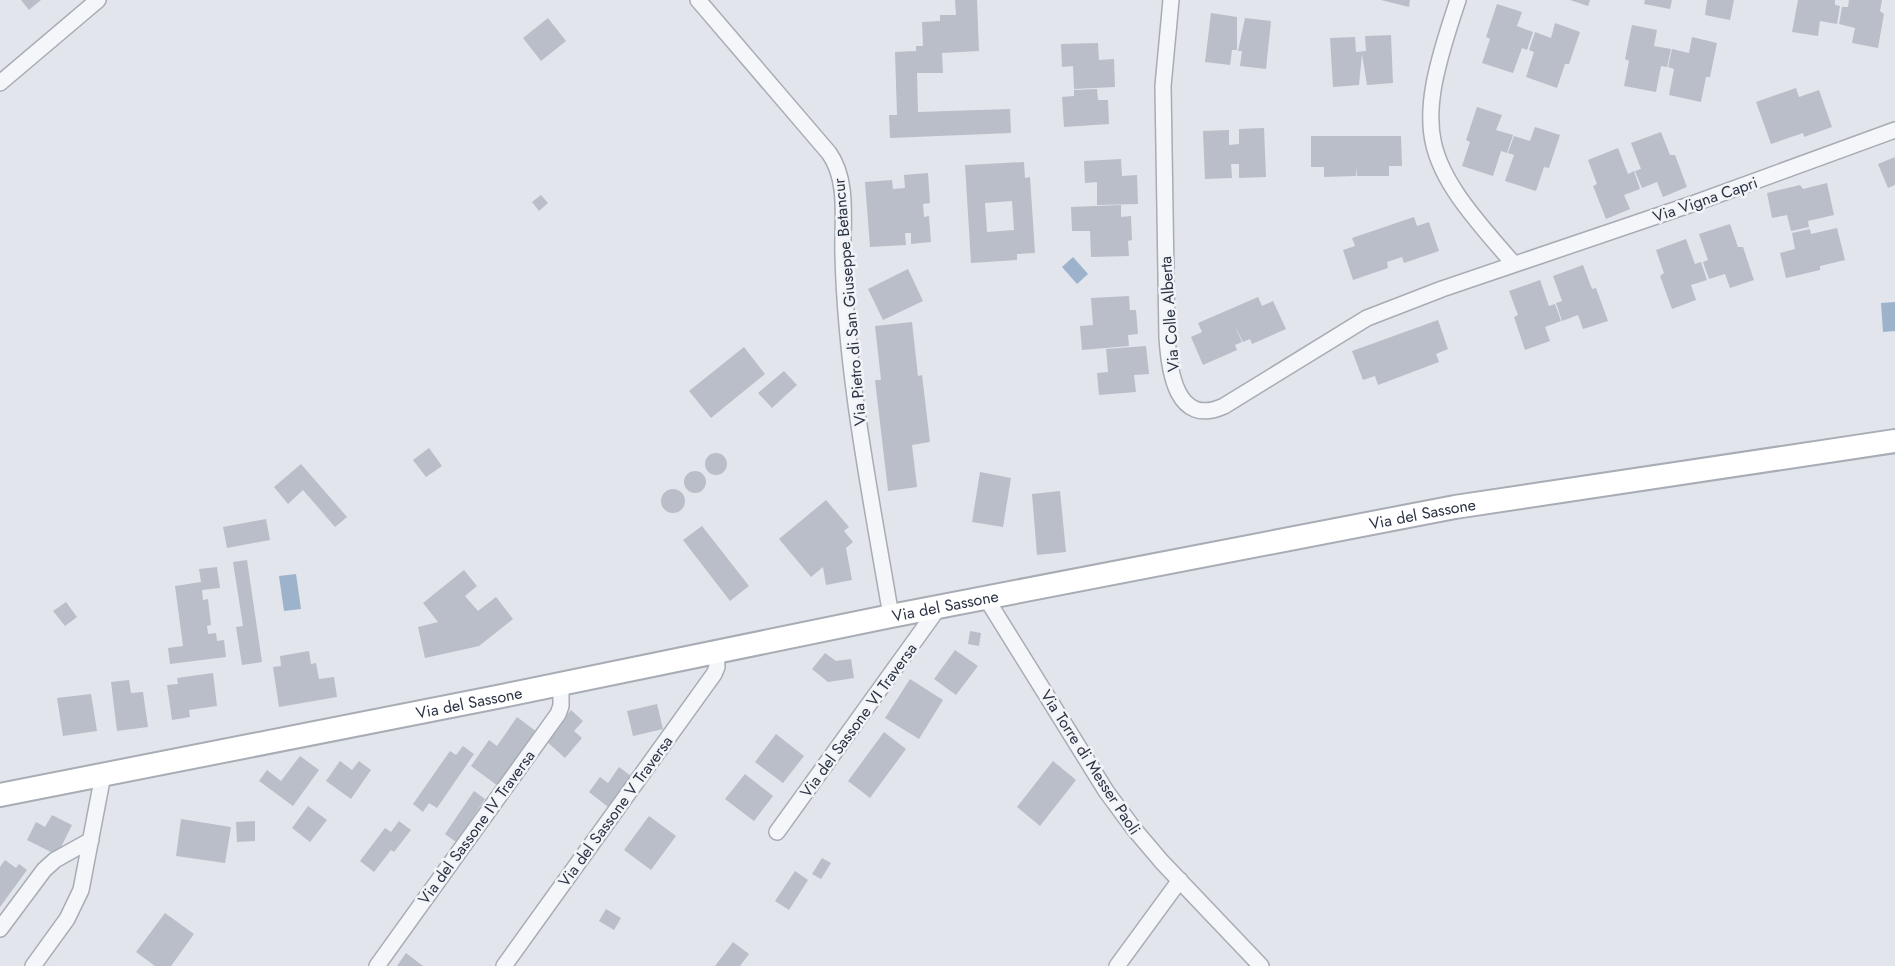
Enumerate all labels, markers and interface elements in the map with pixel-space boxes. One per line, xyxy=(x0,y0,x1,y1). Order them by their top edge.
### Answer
street label: Via Vigna Capri xyxy=(1650,171,1761,228)
street label: Via Pietro di San Giuseppe Betancur xyxy=(827,177,872,427)
street label: Via Colle Alberta xyxy=(1154,255,1185,373)
street label: Via del Sassone xyxy=(1367,493,1477,535)
street label: Via del Sassone xyxy=(890,584,1000,628)
street label: Via del Sassone VI Traversa xyxy=(794,638,922,802)
street label: Via del Sassone xyxy=(414,681,524,725)
street label: Via Torre di Messer Paoli xyxy=(1035,685,1146,839)
street label: Via del Sassone V Traversa xyxy=(553,731,678,892)
street label: Via del Sassone IV Traversa xyxy=(412,745,540,909)

